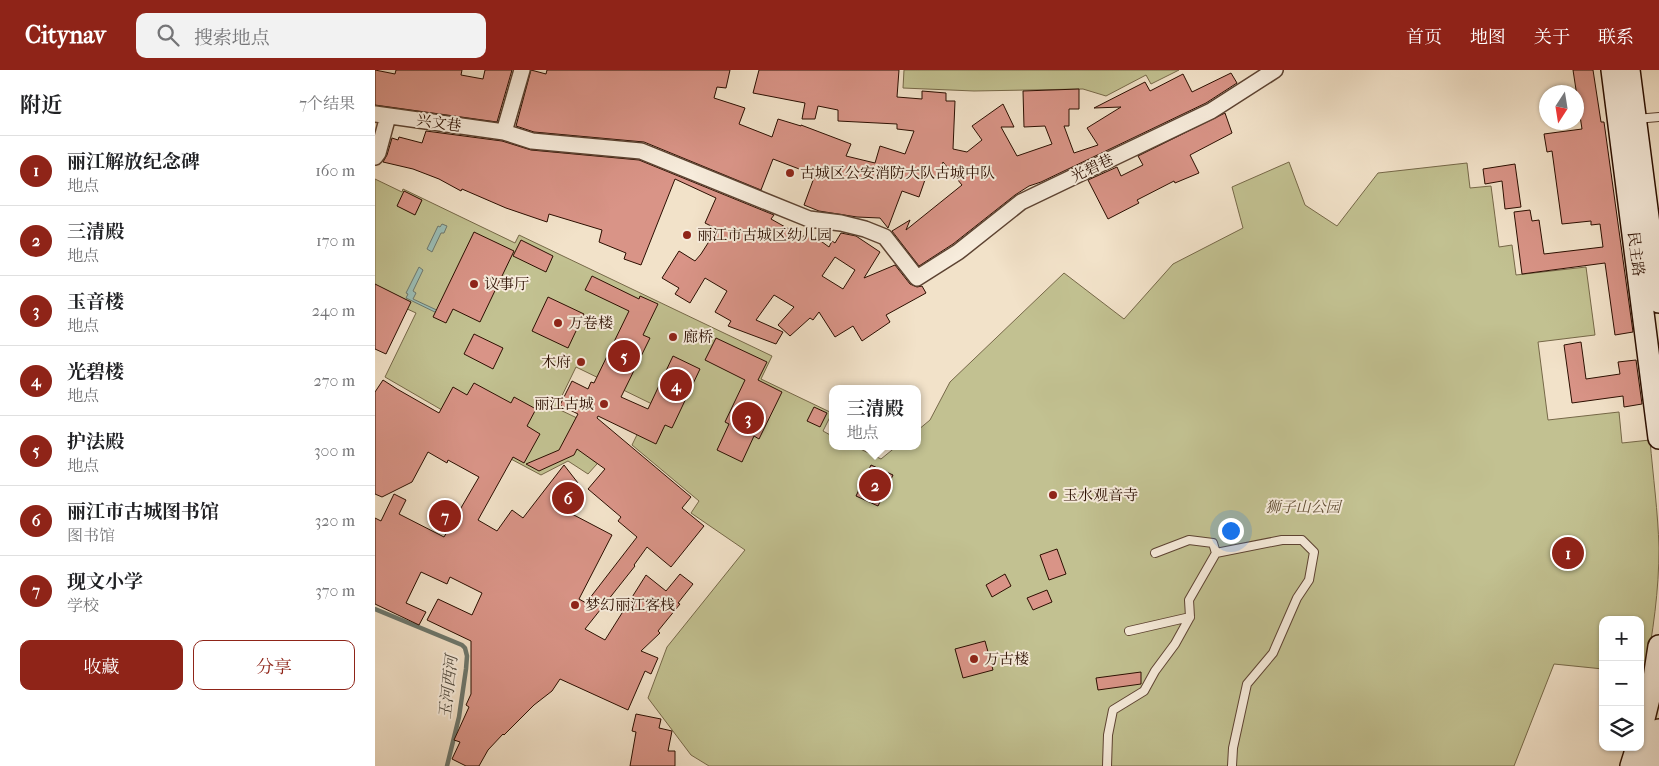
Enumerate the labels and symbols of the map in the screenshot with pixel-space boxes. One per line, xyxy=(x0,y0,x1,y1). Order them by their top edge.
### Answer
north arrow xyxy=(1539,85,1584,130)
street label: 兴文巷 xyxy=(415,111,463,135)
street label: 光碧巷 xyxy=(1068,150,1116,186)
place label: 古城区公安消防大队古城中队 xyxy=(800,164,995,182)
marker: 古城区公安消防大队古城中队 xyxy=(784,167,796,179)
place label: 丽江市古城区幼儿园 xyxy=(697,226,832,244)
marker: 丽江市古城区幼儿园 xyxy=(681,229,693,241)
street label: 民主路 xyxy=(1624,231,1648,277)
place label: 议事厅 xyxy=(484,275,529,293)
marker: 议事厅 xyxy=(468,278,480,290)
place label: 万卷楼 xyxy=(568,314,613,332)
marker: 万卷楼 xyxy=(552,317,564,329)
place label: 廊桥 xyxy=(683,328,713,346)
marker: 廊桥 xyxy=(667,331,679,343)
pin: 5 xyxy=(608,337,640,375)
place label: 木府 xyxy=(541,353,571,371)
marker: 木府 xyxy=(575,356,587,368)
pin: 4 xyxy=(660,366,692,404)
place label: 丽江古城 xyxy=(534,395,594,413)
marker: 丽江古城 xyxy=(598,398,610,410)
pin: 3 xyxy=(732,399,764,437)
pin: 2 xyxy=(859,466,891,504)
pin: 6 xyxy=(552,479,584,517)
place label: 玉水观音寺 xyxy=(1063,486,1138,504)
marker: 玉水观音寺 xyxy=(1047,489,1059,501)
pin: 7 xyxy=(429,497,461,535)
park label: 狮子山公园 xyxy=(1265,498,1342,516)
your location xyxy=(1218,518,1244,544)
pin: 1 xyxy=(1552,534,1584,572)
place label: 梦幻丽江客栈 xyxy=(585,596,675,614)
marker: 梦幻丽江客栈 xyxy=(569,599,581,611)
place label: 万古楼 xyxy=(984,650,1029,668)
water label: 玉河西河 xyxy=(435,651,461,720)
marker: 万古楼 xyxy=(968,653,980,665)

